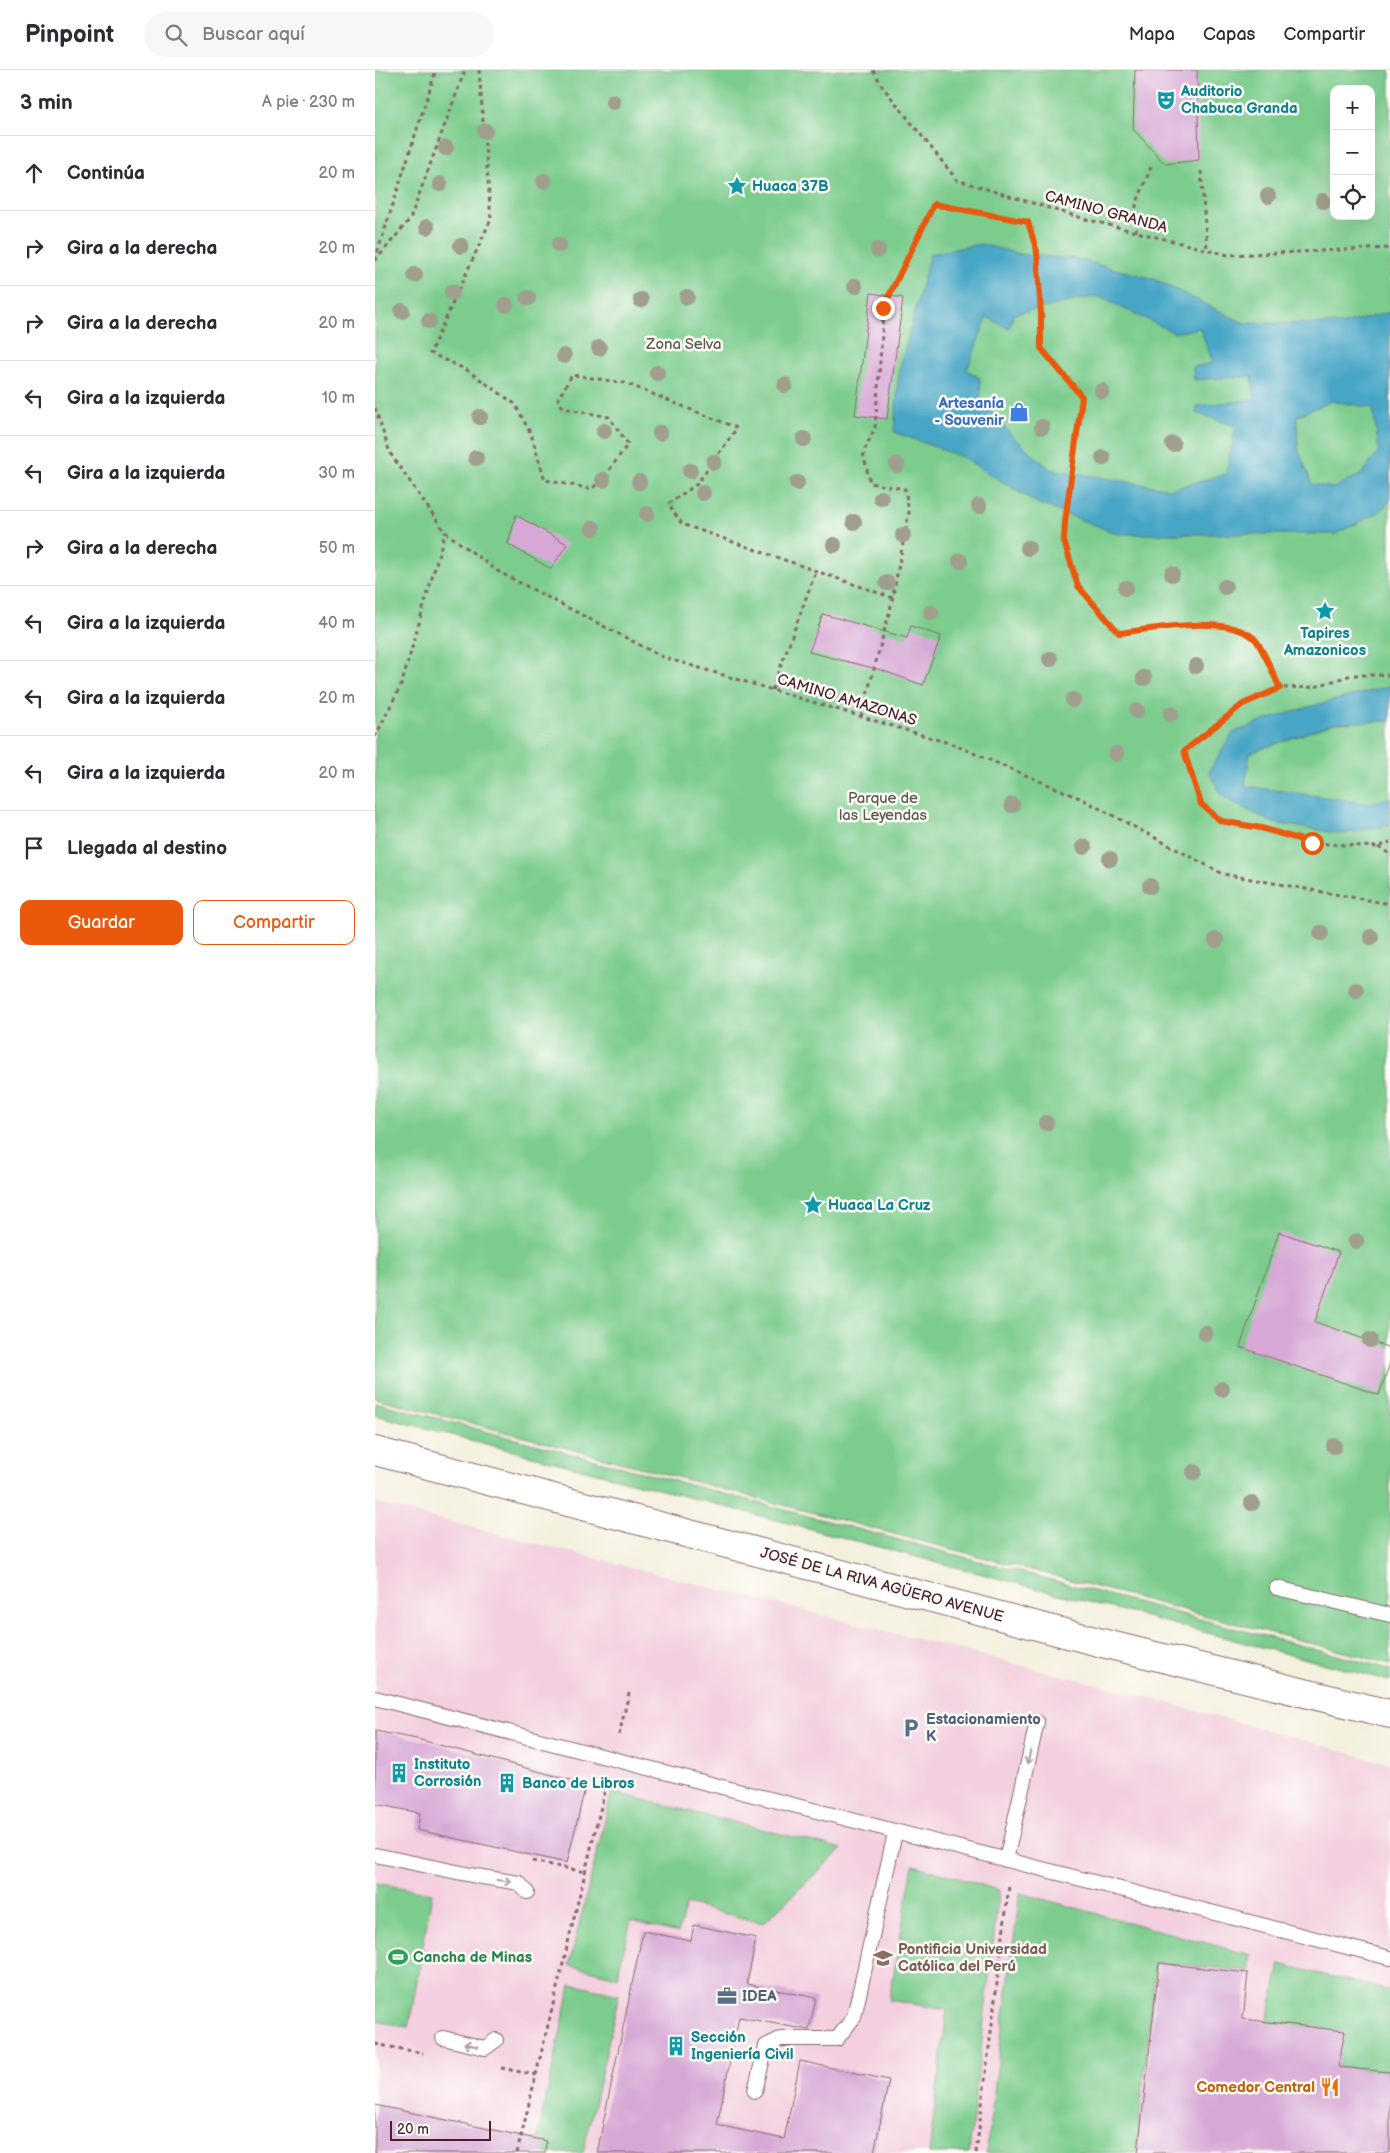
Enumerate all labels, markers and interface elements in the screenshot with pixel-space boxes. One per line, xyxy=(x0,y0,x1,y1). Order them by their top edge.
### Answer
search box xyxy=(144,12,494,57)
text: Pinpoint xyxy=(25,20,114,49)
icon: search xyxy=(162,21,190,49)
text: Buscar aquí xyxy=(202,23,305,46)
text: Mapa xyxy=(1129,24,1175,45)
text: Capas xyxy=(1203,24,1256,45)
text: Compartir xyxy=(1284,24,1365,45)
place label: Auditorio Chabuca Granda xyxy=(1180,82,1298,118)
map controls xyxy=(1330,85,1375,220)
button: + xyxy=(1330,85,1375,130)
theatre icon: Auditorio Chabuca Granda xyxy=(1155,89,1177,111)
text: 3 min xyxy=(20,90,73,115)
text: A pie · 230 m xyxy=(262,93,355,112)
button: − xyxy=(1330,130,1375,175)
icon: ahead xyxy=(20,159,48,187)
text: Continúa xyxy=(67,162,145,185)
text: 20 m xyxy=(319,164,355,183)
place icon: Huaca 37B xyxy=(726,175,748,197)
button: locate xyxy=(1330,175,1375,220)
place label: Huaca 37B xyxy=(752,177,829,196)
street label: CAMINO GRANDA xyxy=(1043,186,1170,238)
icon: right xyxy=(20,234,48,262)
text: Gira a la derecha xyxy=(67,237,217,260)
text: 20 m xyxy=(319,239,355,258)
route end xyxy=(872,297,895,320)
icon: right xyxy=(20,309,48,337)
text: Gira a la derecha xyxy=(67,312,217,335)
text: 20 m xyxy=(319,314,355,333)
park label: Zona Selva xyxy=(645,335,722,354)
icon: left xyxy=(20,384,48,412)
text: Gira a la izquierda xyxy=(67,387,225,410)
text: 10 m xyxy=(322,389,355,408)
place label: Artesanía - Souvenir xyxy=(934,394,1005,430)
shop icon: Artesanía - Souvenir xyxy=(1008,401,1030,423)
icon: left xyxy=(20,459,48,487)
text: Gira a la izquierda xyxy=(67,462,225,485)
text: 30 m xyxy=(318,464,355,483)
icon: right xyxy=(20,534,48,562)
text: Gira a la derecha xyxy=(67,537,217,560)
text: 50 m xyxy=(319,539,355,558)
place icon: Tapires Amazonicos xyxy=(1314,600,1336,622)
icon: left xyxy=(20,609,48,637)
text: Gira a la izquierda xyxy=(67,612,225,635)
text: 40 m xyxy=(318,614,355,633)
place label: Tapires Amazonicos xyxy=(1283,624,1366,660)
street label: CAMINO AMAZONAS xyxy=(775,670,919,730)
icon: left xyxy=(20,684,48,712)
text: Gira a la izquierda xyxy=(67,687,225,710)
text: 20 m xyxy=(319,689,355,708)
icon: left xyxy=(20,759,48,787)
text: Gira a la izquierda xyxy=(67,762,225,785)
text: 20 m xyxy=(319,764,355,783)
park label: Parque de las Leyendas xyxy=(839,789,928,825)
route start xyxy=(1301,832,1324,855)
icon: arrive xyxy=(20,834,48,862)
text: Llegada al destino xyxy=(67,837,227,860)
button: Guardar xyxy=(20,900,183,945)
button: Compartir xyxy=(193,900,355,945)
place icon: Huaca La Cruz xyxy=(802,1194,824,1216)
place label: Huaca La Cruz xyxy=(828,1196,931,1215)
street label: JOSÉ DE LA RIVA AGÜERO AVENUE xyxy=(758,1543,1006,1627)
place label: Estacionamiento K xyxy=(926,1710,1041,1746)
parking icon: Estacionamiento K xyxy=(900,1717,922,1739)
one-way arrow xyxy=(1024,1748,1033,1764)
place label: Instituto Corrosión xyxy=(414,1755,481,1791)
building icon: Instituto Corrosión xyxy=(388,1762,410,1784)
building icon: Banco de Libros xyxy=(496,1772,518,1794)
place label: Banco de Libros xyxy=(522,1774,635,1793)
one-way arrow xyxy=(495,1876,511,1886)
place label: Pontificia Universidad Católica del Perú xyxy=(898,1940,1047,1976)
sports icon: Cancha de Minas xyxy=(387,1946,409,1968)
school or university icon: Pontificia Universidad Católica del Perú xyxy=(872,1947,894,1969)
place label: Cancha de Minas xyxy=(413,1948,532,1967)
office icon: IDEA xyxy=(716,1985,738,2007)
place label: IDEA xyxy=(742,1987,777,2006)
place label: Sección Ingeniería Civil xyxy=(691,2028,794,2064)
building icon: Sección Ingeniería Civil xyxy=(665,2035,687,2057)
one-way arrow xyxy=(463,2040,479,2049)
restaurant icon: Comedor Central xyxy=(1319,2076,1341,2098)
place label: Comedor Central xyxy=(1196,2078,1315,2097)
scale bar xyxy=(390,2118,491,2141)
text: 20 m xyxy=(397,2121,429,2138)

